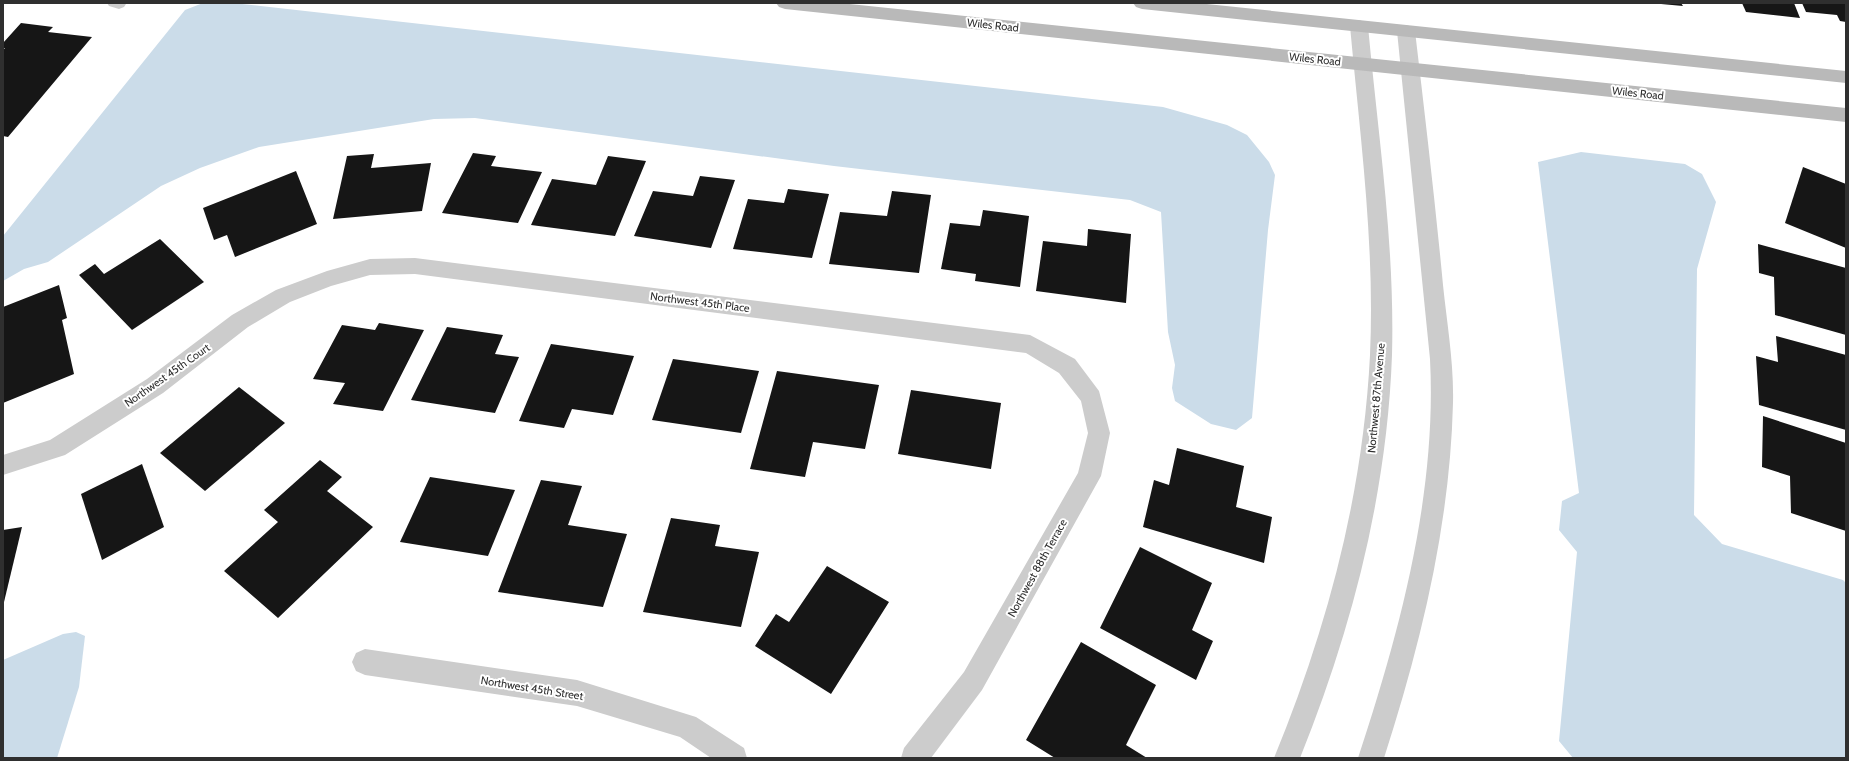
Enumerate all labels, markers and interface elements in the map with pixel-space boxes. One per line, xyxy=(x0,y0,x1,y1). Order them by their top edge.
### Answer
street label: Wiles Road xyxy=(967,15,1019,35)
street label: Wiles Road xyxy=(1289,49,1341,69)
street label: Wiles Road xyxy=(1612,83,1664,103)
street label: Northwest 45th Place xyxy=(649,289,751,315)
street label: Northwest 45th Court xyxy=(122,340,213,410)
street label: Northwest 87th Avenue xyxy=(1364,342,1388,454)
street label: Northwest 88th Terrace xyxy=(1004,516,1070,619)
street label: Northwest 45th Street xyxy=(480,673,585,703)

